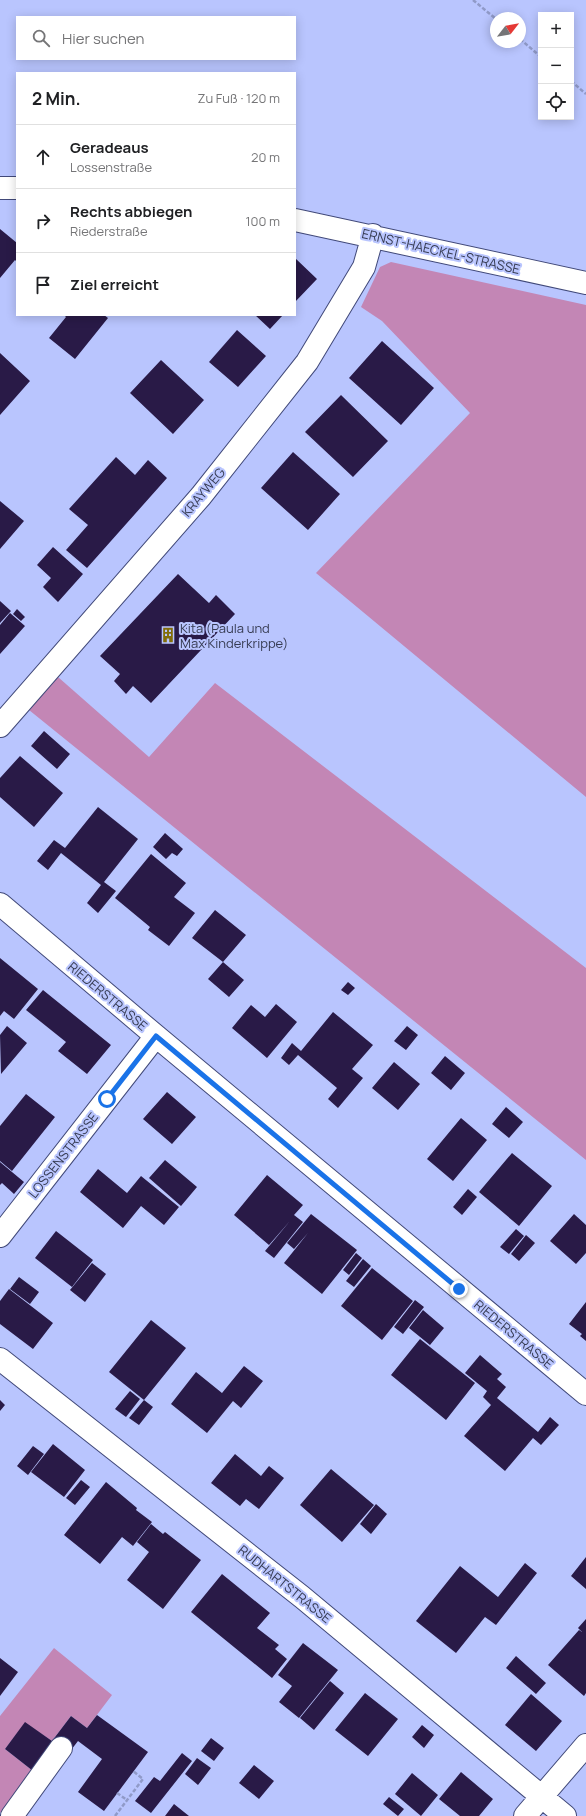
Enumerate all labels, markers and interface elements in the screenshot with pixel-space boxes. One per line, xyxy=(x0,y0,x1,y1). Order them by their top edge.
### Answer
north arrow xyxy=(490,12,526,48)
map controls xyxy=(538,12,574,120)
button: + xyxy=(538,12,574,48)
search box xyxy=(16,16,296,60)
icon: search xyxy=(30,27,52,49)
text: Hier suchen xyxy=(62,28,144,49)
button: − xyxy=(538,48,574,84)
button: locate xyxy=(538,84,574,120)
text: 2 Min. xyxy=(32,87,81,110)
text: Zu Fuß · 120 m xyxy=(197,89,280,107)
text: Geradeaus xyxy=(70,137,149,158)
icon: ahead xyxy=(32,146,54,168)
text: 20 m xyxy=(251,148,280,166)
text: Lossenstraße xyxy=(70,158,152,176)
text: Rechts abbiegen xyxy=(70,201,192,222)
icon: right xyxy=(32,210,54,232)
text: 100 m xyxy=(245,212,280,230)
text: Riederstraße xyxy=(70,222,148,240)
street label: ERNST-HAECKEL-STRASSE xyxy=(360,224,522,278)
icon: arrive xyxy=(32,274,54,296)
text: Ziel erreicht xyxy=(70,274,159,295)
street label: KRAYWEG xyxy=(177,464,229,520)
place label: Kita (Paula und Max Kinderkrippe) xyxy=(180,619,288,652)
building icon: Kita (Paula und Max Kinderkrippe) xyxy=(159,626,177,644)
street label: RIEDERSTRASSE xyxy=(64,957,152,1035)
route start xyxy=(98,1090,116,1108)
street label: LOSSENSTRASSE xyxy=(24,1109,102,1201)
route end xyxy=(450,1280,468,1298)
street label: RIEDERSTRASSE xyxy=(470,1295,558,1373)
street label: RUDHARTSTRASSE xyxy=(235,1541,335,1627)

